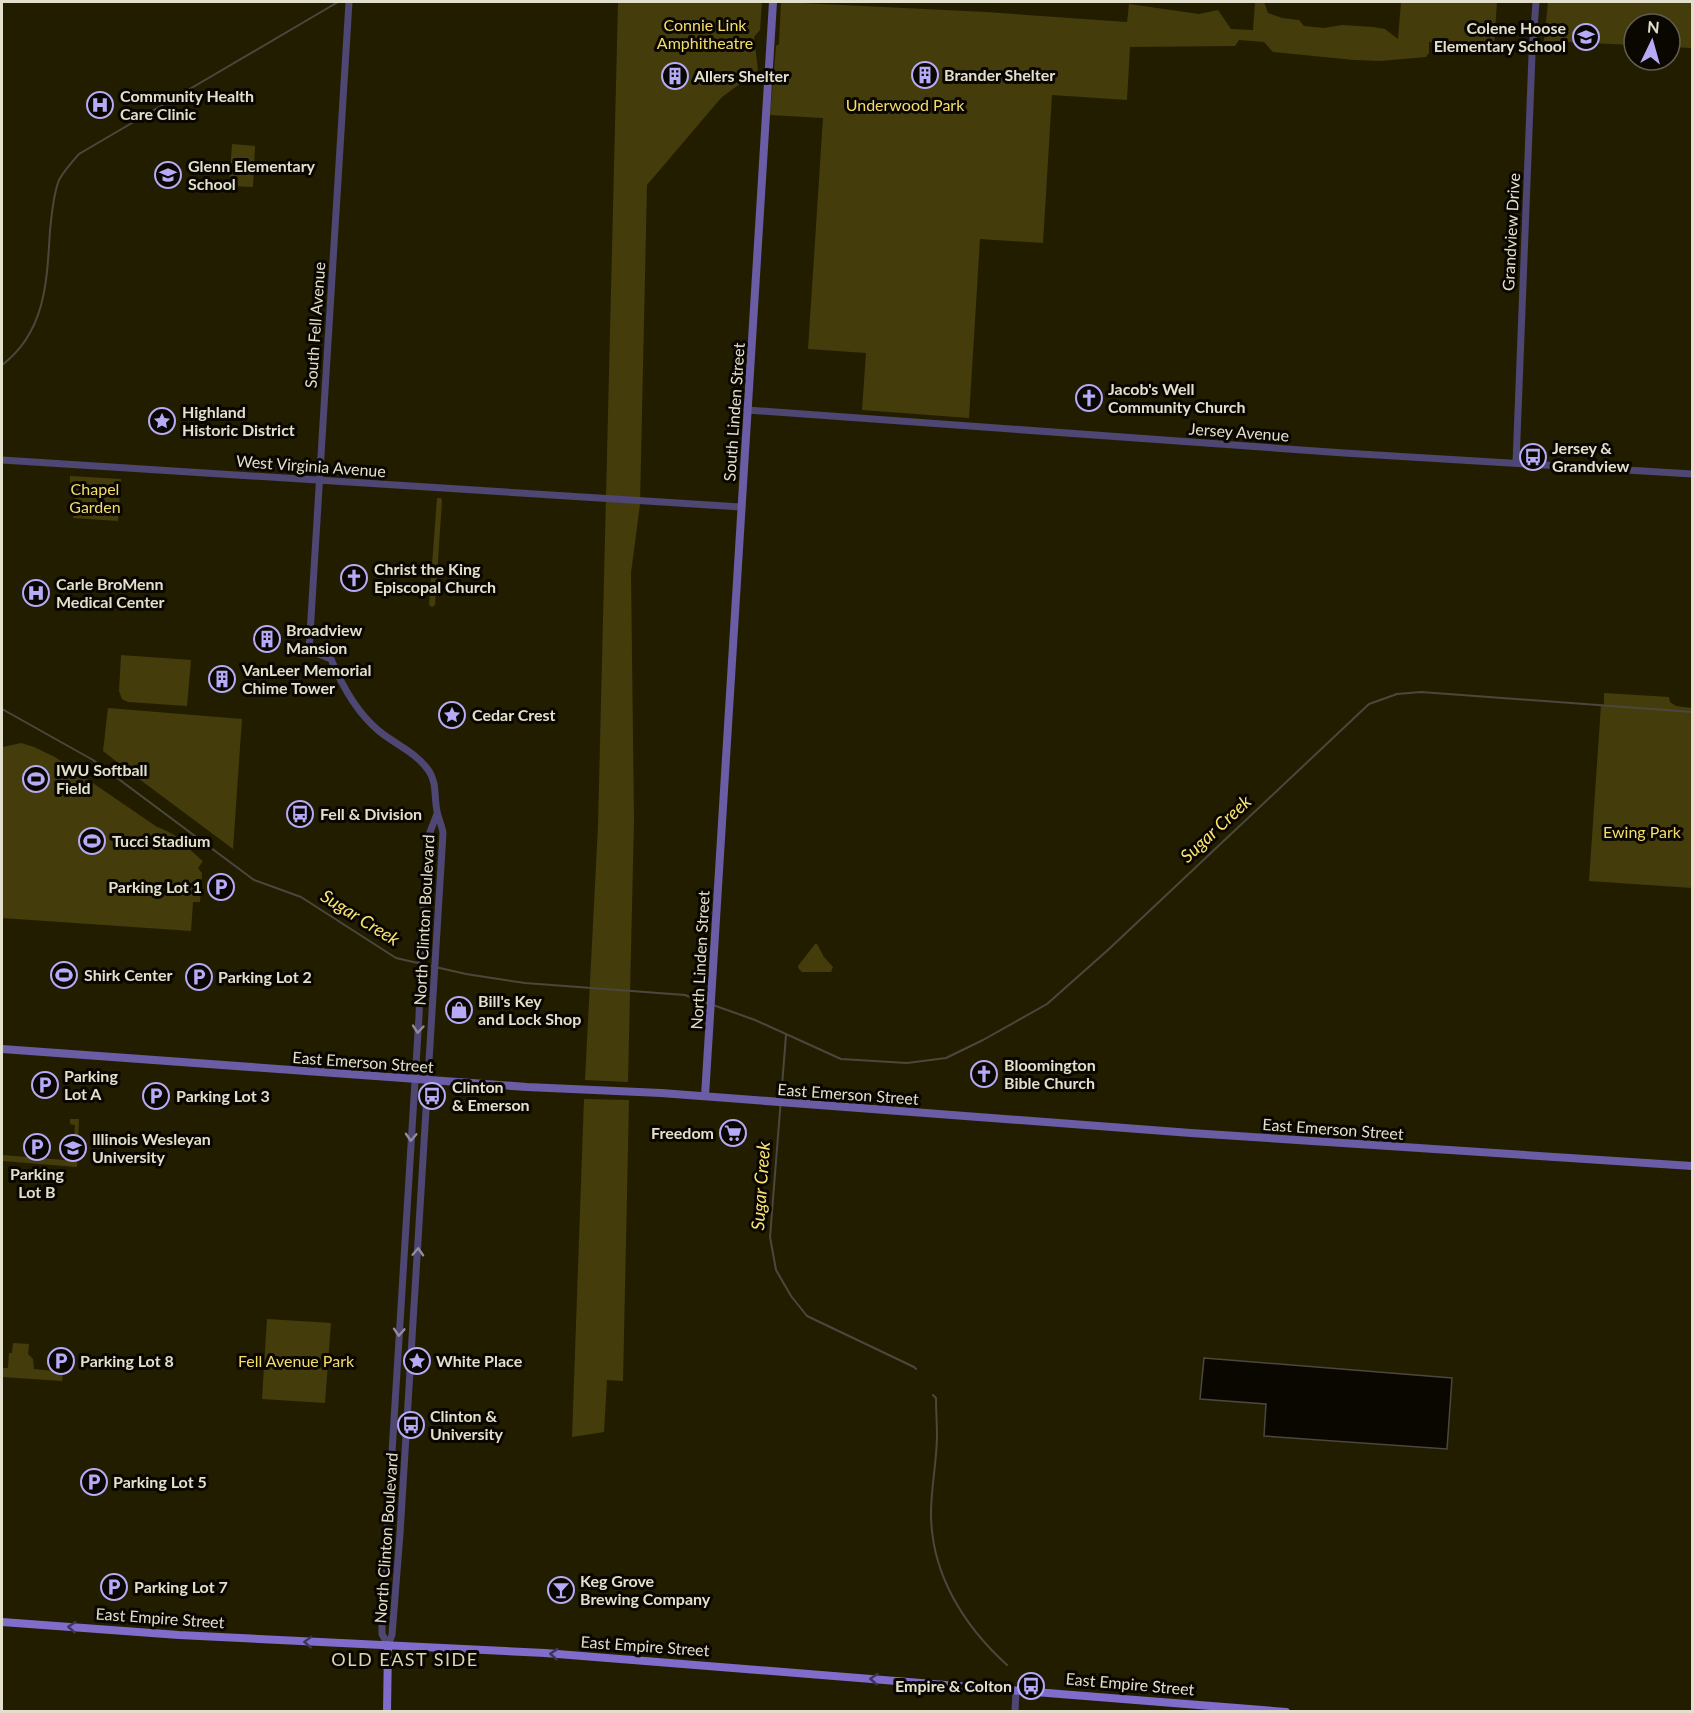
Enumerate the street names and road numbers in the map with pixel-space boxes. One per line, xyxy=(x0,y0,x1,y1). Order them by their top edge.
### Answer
street label: Grandview Drive xyxy=(1498,173,1523,291)
street label: South Fell Avenue xyxy=(301,261,328,389)
street label: South Linden Street xyxy=(719,342,748,482)
street label: Jersey Avenue xyxy=(1188,419,1290,444)
street label: West Virginia Avenue xyxy=(236,451,387,480)
street label: North Clinton Boulevard xyxy=(410,834,437,1006)
street label: North Linden Street xyxy=(686,890,713,1030)
street label: East Emerson Street xyxy=(292,1047,434,1076)
street label: East Emerson Street xyxy=(777,1079,919,1108)
street label: East Emerson Street xyxy=(1262,1114,1404,1143)
street label: North Clinton Boulevard xyxy=(370,1452,401,1624)
street label: East Empire Street xyxy=(95,1604,225,1631)
street label: East Empire Street xyxy=(580,1632,710,1659)
street label: East Empire Street xyxy=(1065,1668,1195,1699)

